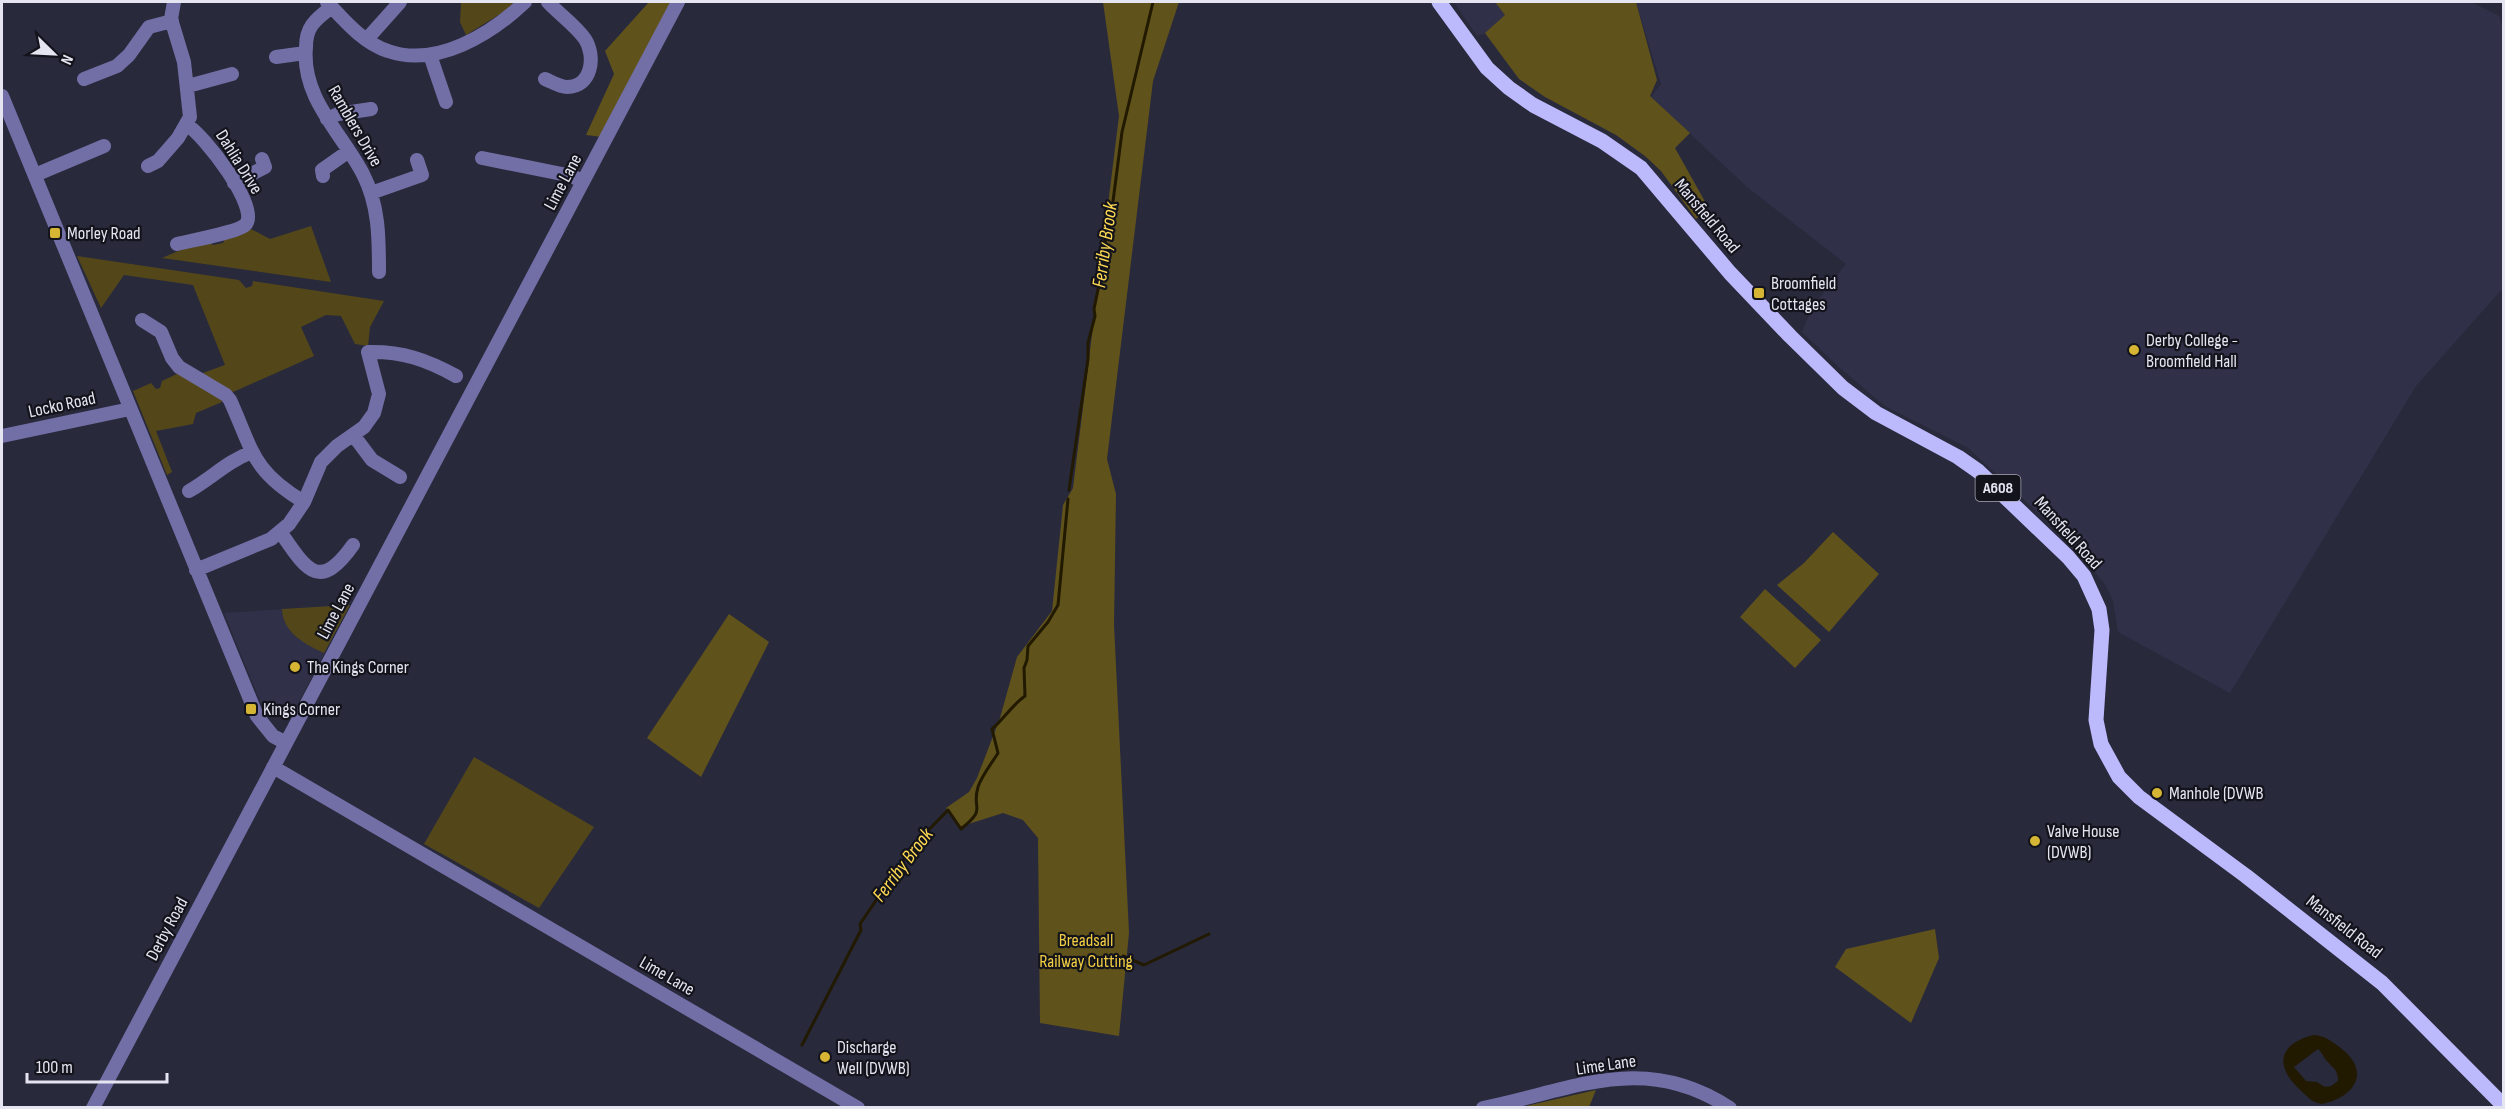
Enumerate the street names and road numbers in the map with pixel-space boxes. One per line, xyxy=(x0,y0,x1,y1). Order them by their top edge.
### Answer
street label: Ramblers Drive xyxy=(323,82,387,170)
street label: Dahlia Drive xyxy=(211,126,267,198)
street label: Lime Lane xyxy=(540,150,586,214)
street label: Mansfield Road xyxy=(1670,175,1744,257)
street label: Locko Road xyxy=(27,388,97,422)
road number: A608 xyxy=(1976,475,2020,501)
street label: Mansfield Road xyxy=(2030,492,2106,574)
street label: Lime Lane xyxy=(313,579,359,643)
street label: Mansfield Road xyxy=(2302,891,2386,963)
street label: Derby Road xyxy=(142,894,192,964)
street label: Lime Lane xyxy=(636,952,698,1000)
street label: Lime Lane xyxy=(1575,1050,1637,1080)

